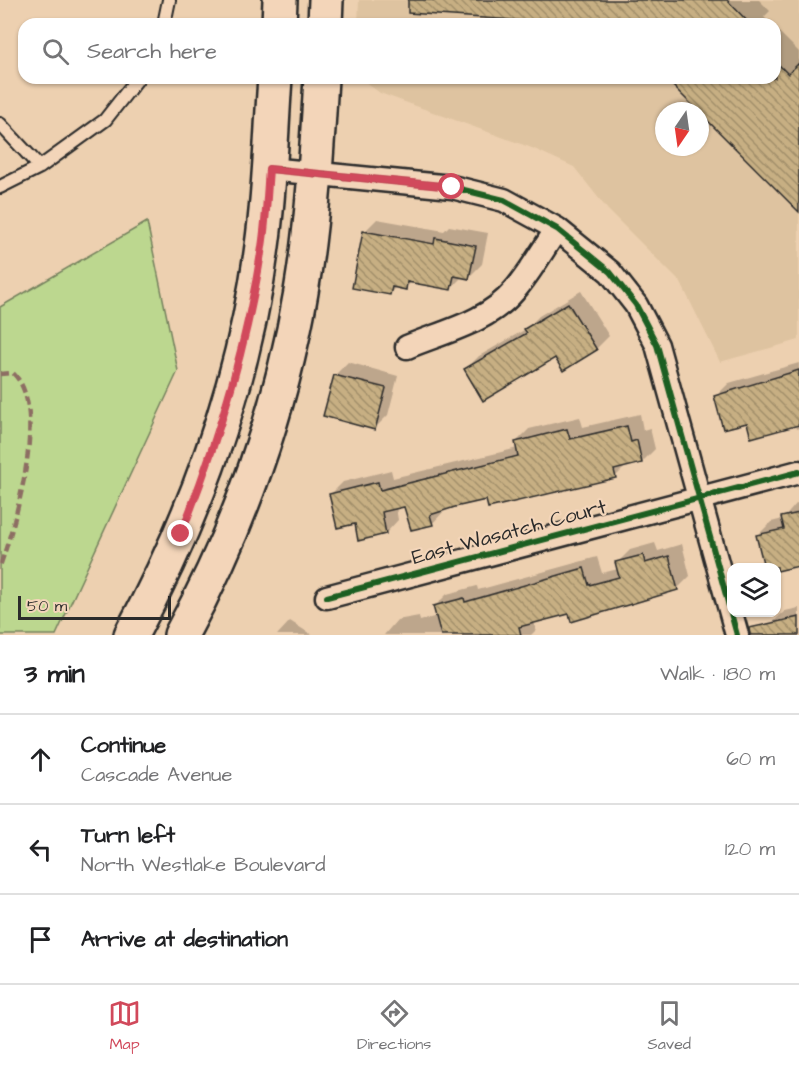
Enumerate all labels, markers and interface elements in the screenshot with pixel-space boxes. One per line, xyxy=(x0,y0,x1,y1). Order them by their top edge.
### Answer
search box xyxy=(18,18,781,84)
icon: search xyxy=(39,35,72,68)
text: Search here xyxy=(87,36,217,67)
north arrow xyxy=(655,102,709,156)
route start xyxy=(438,173,464,199)
street label: East Wasatch Court xyxy=(409,492,610,572)
route end xyxy=(167,520,193,546)
map controls xyxy=(727,563,781,617)
button: layers xyxy=(727,563,781,617)
scale bar xyxy=(18,593,171,620)
text: 50 m xyxy=(27,595,67,617)
text: 3 min xyxy=(24,656,85,692)
text: Walk · 180 m xyxy=(660,660,775,688)
text: Continue xyxy=(81,730,166,761)
icon: ahead xyxy=(24,743,57,776)
text: 60 m xyxy=(726,745,775,773)
text: Cascade Avenue xyxy=(81,761,232,789)
text: Turn left xyxy=(81,820,175,851)
icon: left xyxy=(24,833,57,866)
text: 120 m xyxy=(725,835,775,863)
text: North Westlake Boulevard xyxy=(81,851,325,879)
icon: arrive xyxy=(24,923,57,956)
text: Arrive at destination xyxy=(81,924,288,955)
tab: Map xyxy=(108,997,141,1055)
tab: Directions xyxy=(357,997,431,1055)
tab: Saved xyxy=(647,997,691,1055)

